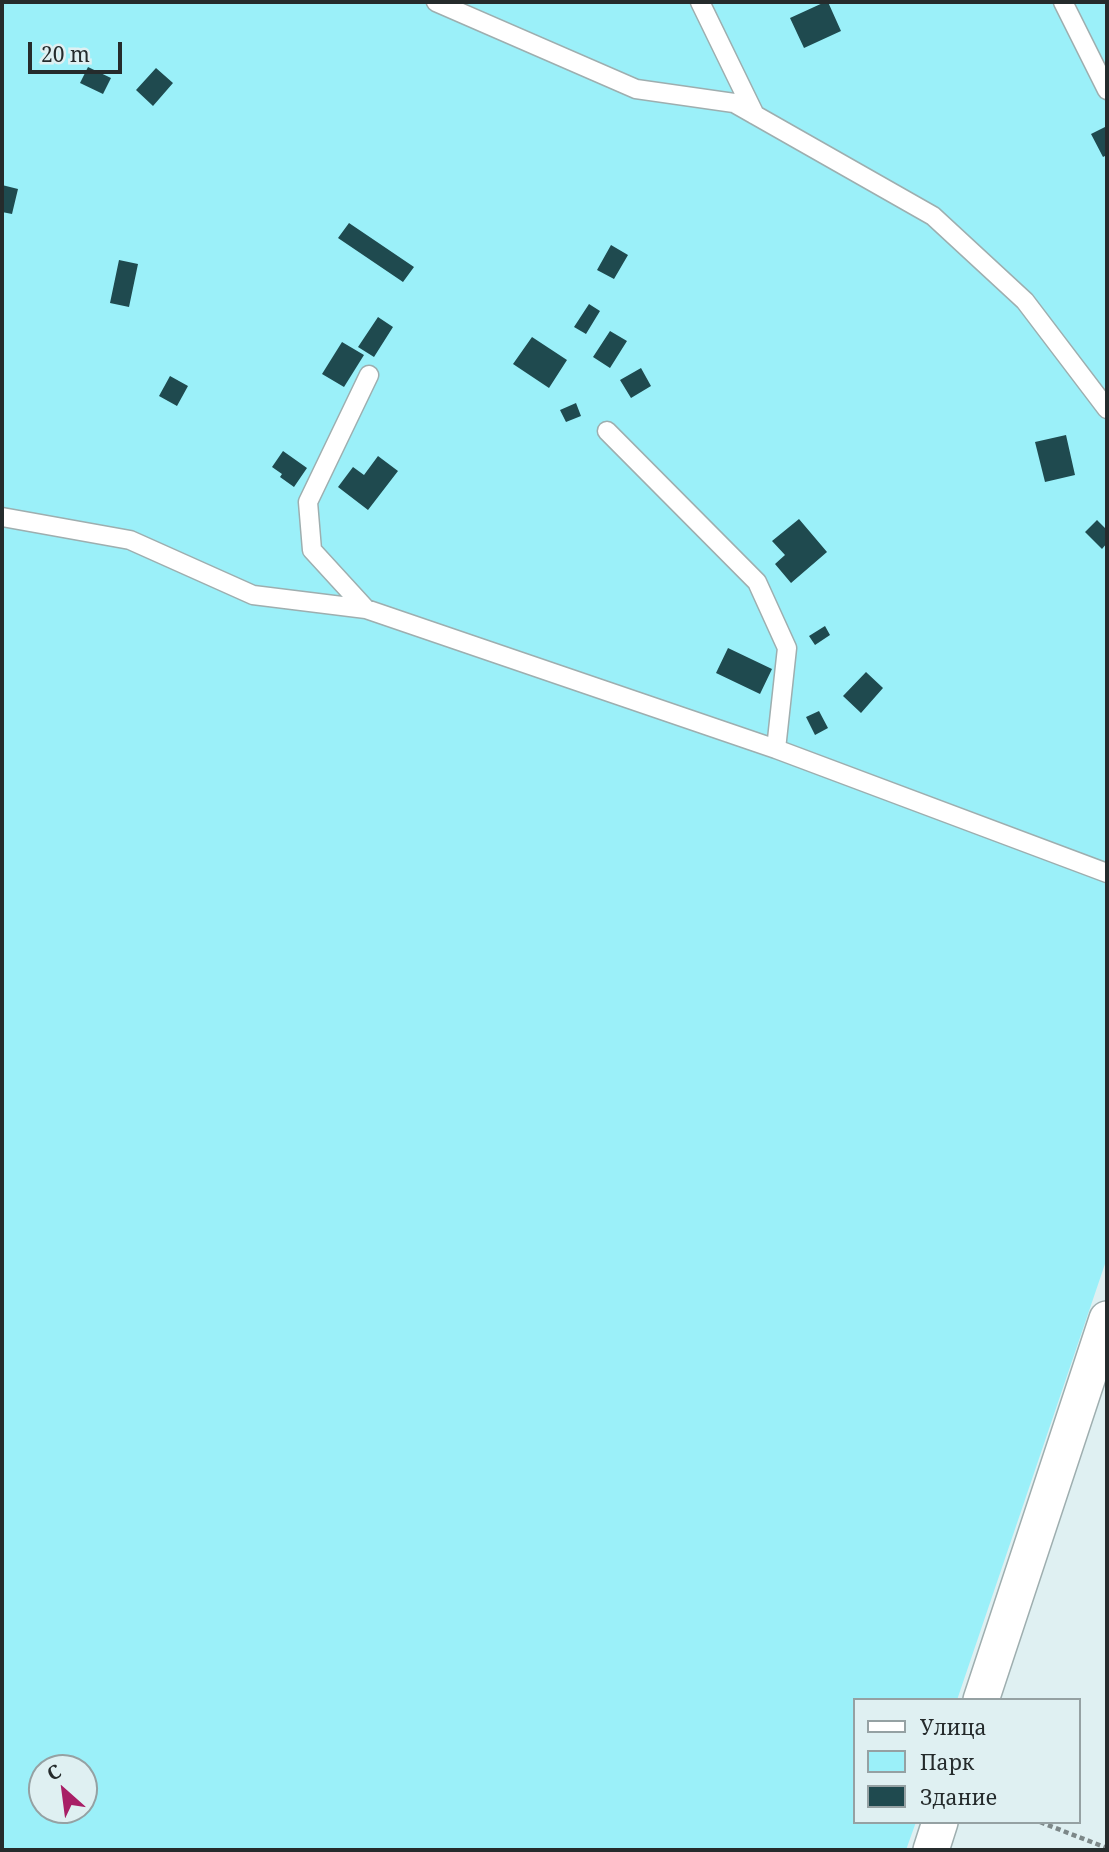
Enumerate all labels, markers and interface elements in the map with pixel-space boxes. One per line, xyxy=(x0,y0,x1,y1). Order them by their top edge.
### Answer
scale bar xyxy=(32,28,126,72)
text: 20 m xyxy=(41,40,90,68)
legend xyxy=(853,1698,1081,1824)
text: Улица xyxy=(920,1713,987,1741)
text: Парк xyxy=(920,1748,974,1776)
north arrow xyxy=(28,1754,98,1824)
text: С xyxy=(42,1758,66,1787)
text: Здание xyxy=(920,1783,997,1811)

